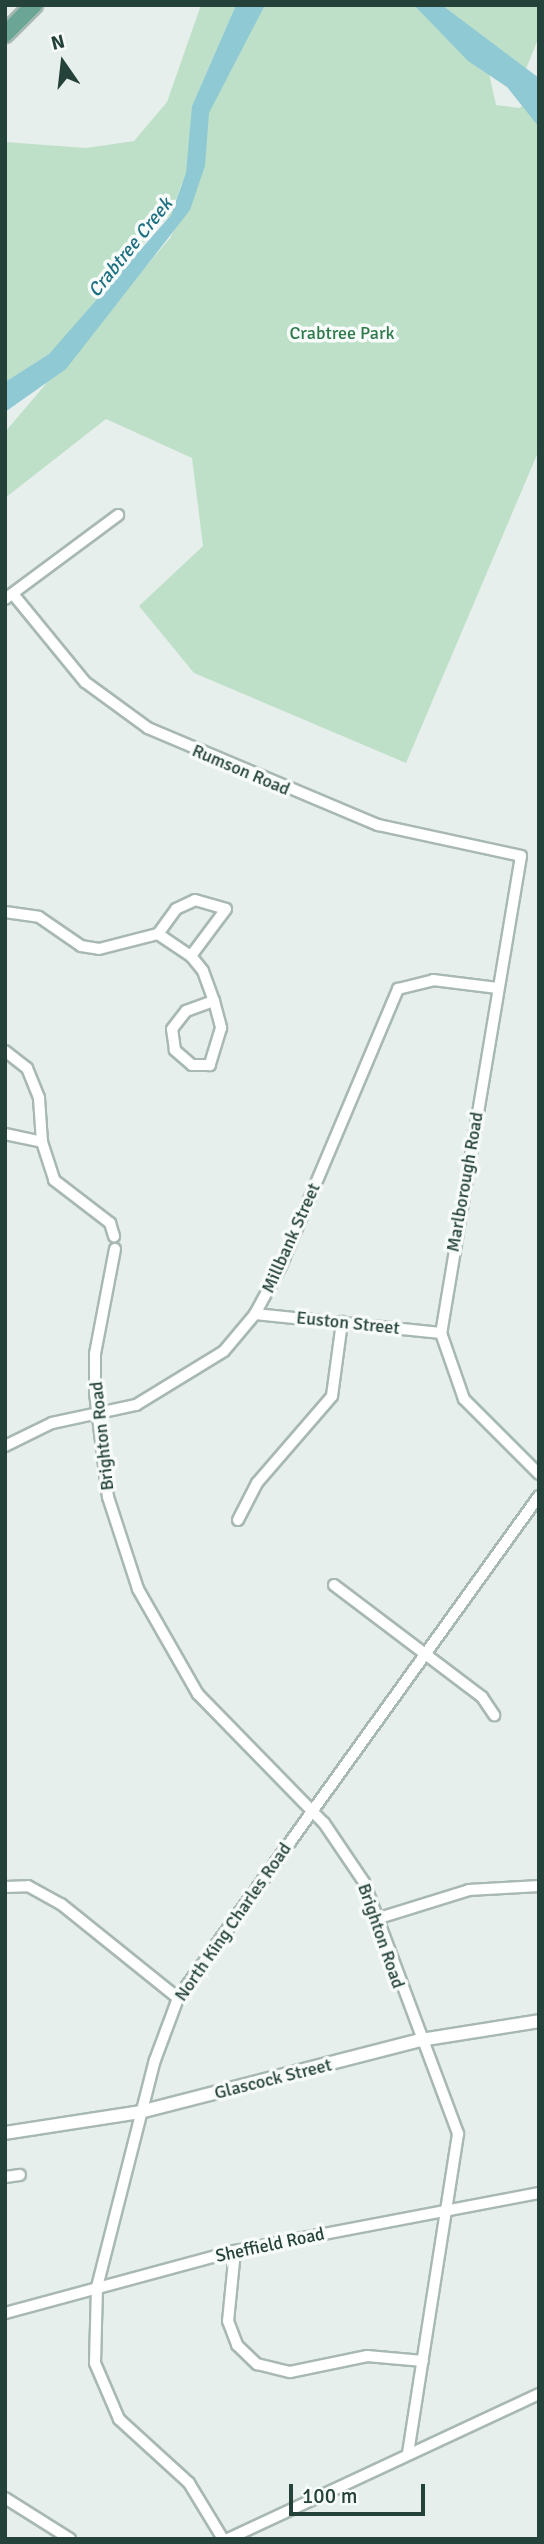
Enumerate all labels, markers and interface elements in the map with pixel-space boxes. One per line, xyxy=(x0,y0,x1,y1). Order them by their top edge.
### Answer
north arrow xyxy=(28,28,98,98)
text: N xyxy=(49,29,67,56)
water label: Crabtree Creek xyxy=(84,194,178,302)
park label: Crabtree Park xyxy=(289,322,395,344)
street label: Rumson Road xyxy=(189,740,293,800)
street label: Marlborough Road xyxy=(442,1110,488,1254)
street label: Millbank Street xyxy=(257,1180,325,1296)
street label: Euston Street xyxy=(295,1307,401,1339)
street label: Brighton Road xyxy=(86,1380,118,1492)
street label: North King Charles Road xyxy=(170,1839,296,2005)
street label: Brighton Road xyxy=(353,1881,409,1991)
street label: Glascock Street xyxy=(212,2054,334,2104)
street label: Sheffield Road xyxy=(213,2223,327,2267)
scale bar xyxy=(292,2470,428,2514)
text: 100 m xyxy=(302,2483,357,2509)

